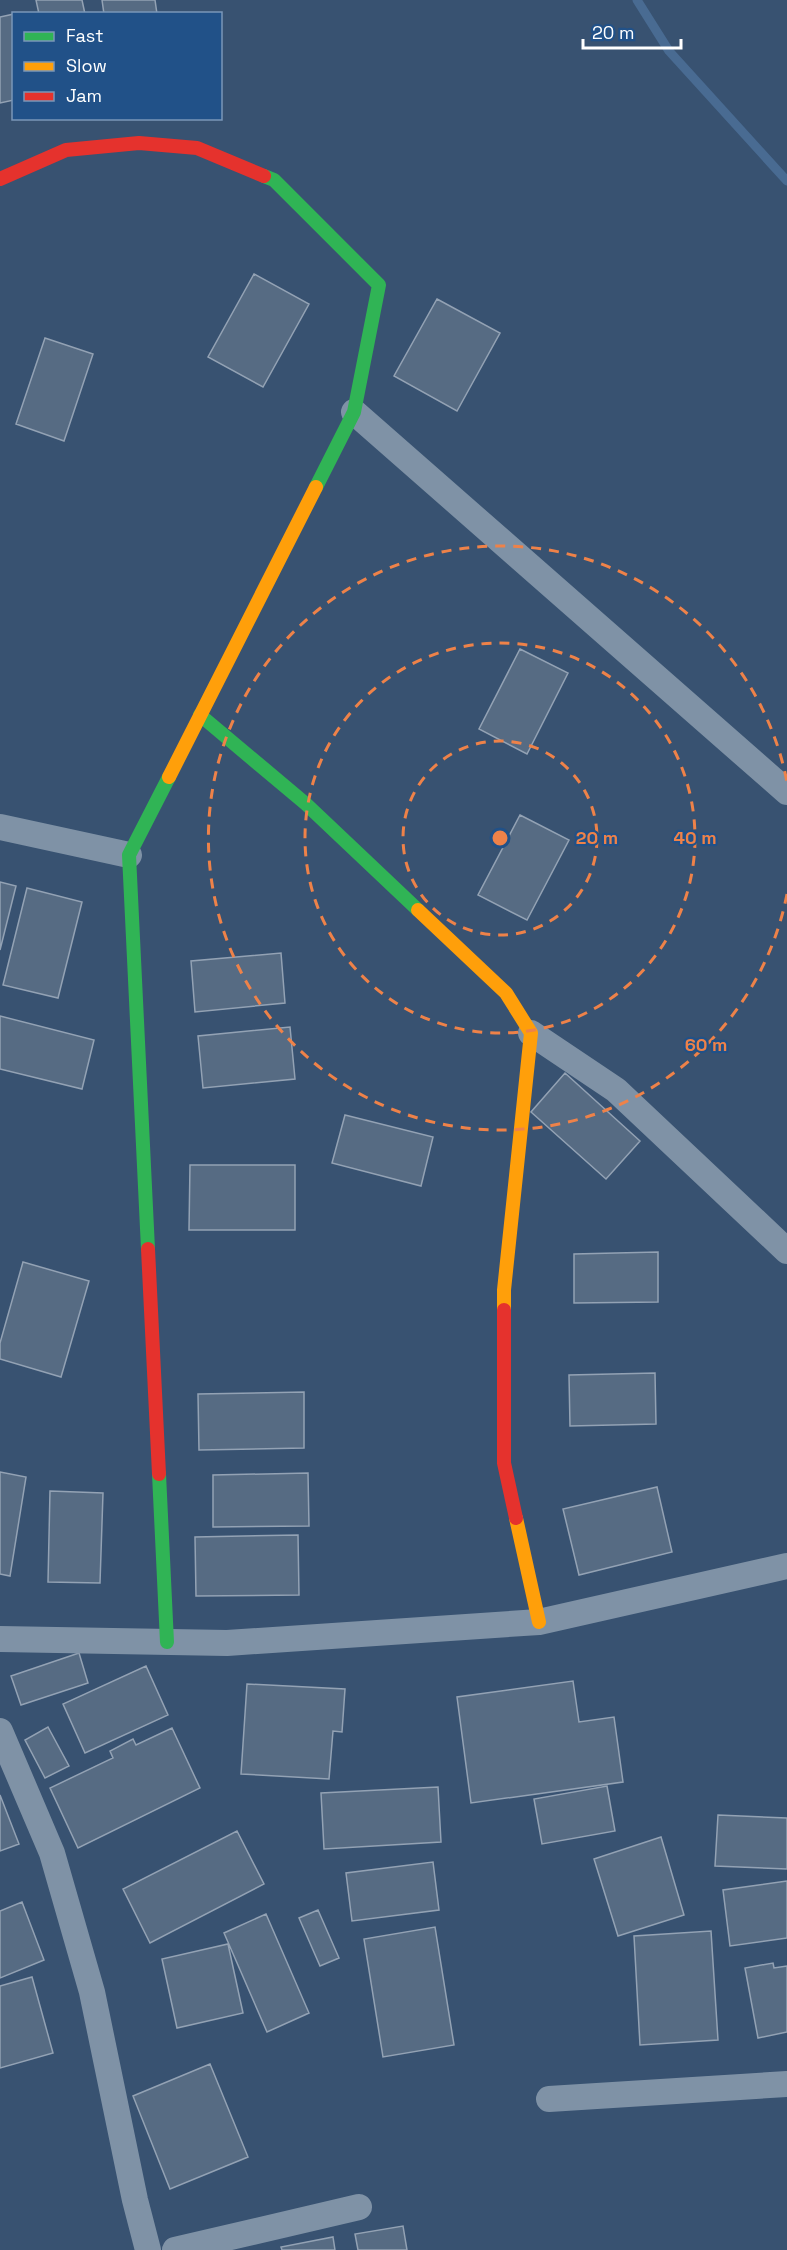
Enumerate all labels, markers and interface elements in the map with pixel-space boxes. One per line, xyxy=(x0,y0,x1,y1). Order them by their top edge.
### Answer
legend xyxy=(12,12,222,120)
scale bar xyxy=(583,12,680,50)
text: 20 m xyxy=(592,21,635,44)
text: Fast xyxy=(66,24,103,47)
text: Slow xyxy=(66,54,107,77)
text: Jam xyxy=(66,84,102,107)
text: 20 m xyxy=(576,826,618,849)
text: 40 m xyxy=(673,826,717,849)
centre of rings xyxy=(490,828,510,848)
text: 60 m xyxy=(685,1033,727,1056)

